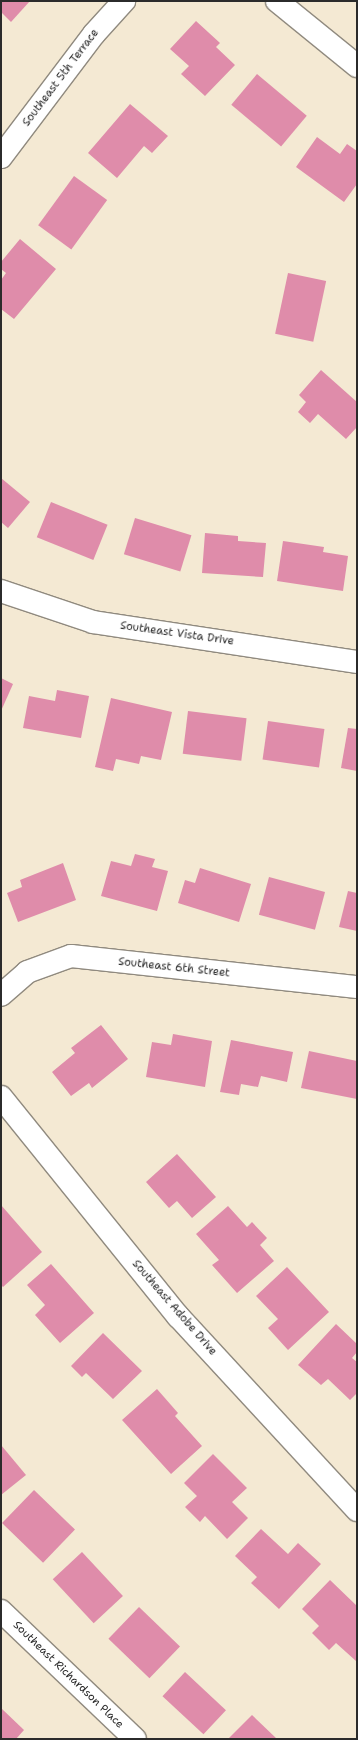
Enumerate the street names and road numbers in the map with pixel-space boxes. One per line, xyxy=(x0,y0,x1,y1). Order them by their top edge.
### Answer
street label: Southeast 5th Terrace xyxy=(20,27,102,129)
street label: Southeast Vista Drive xyxy=(119,619,235,649)
street label: Southeast 6th Street xyxy=(118,956,230,980)
street label: Southeast Adobe Drive xyxy=(129,1258,219,1358)
street label: Southeast Richardson Place xyxy=(10,1619,126,1731)

